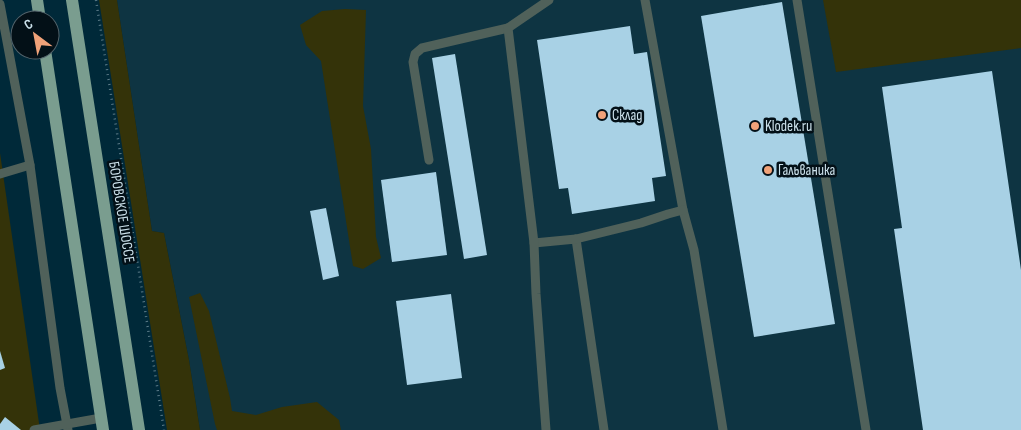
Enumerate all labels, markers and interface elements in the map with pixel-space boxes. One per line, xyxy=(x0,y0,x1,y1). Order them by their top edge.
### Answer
north arrow xyxy=(10,10,60,60)
text: С xyxy=(21,15,36,34)
place label: Склад xyxy=(612,106,643,125)
marker: Склад xyxy=(596,109,608,121)
place label: Klodek.ru xyxy=(765,117,812,136)
marker: Klodek.ru xyxy=(749,120,761,132)
street label: БОРОВСКОЕ ШОССЕ xyxy=(104,160,139,264)
place label: Гальваника xyxy=(778,161,836,180)
marker: Гальваника xyxy=(762,164,774,176)

